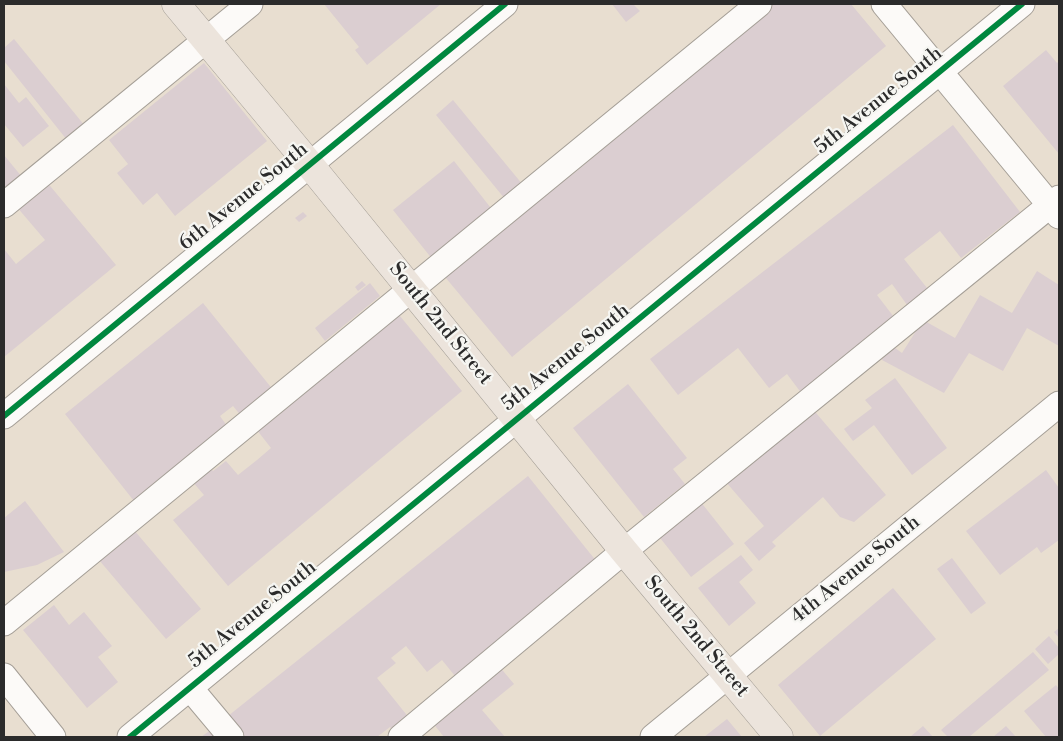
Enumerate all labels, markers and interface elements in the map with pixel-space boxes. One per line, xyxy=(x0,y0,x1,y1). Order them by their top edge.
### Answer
street label: 5th Avenue South xyxy=(810,42,948,160)
street label: 6th Avenue South xyxy=(175,138,313,256)
street label: South 2nd Street xyxy=(383,258,497,390)
street label: 5th Avenue South xyxy=(497,299,635,417)
street label: 4th Avenue South xyxy=(787,511,925,629)
street label: 5th Avenue South xyxy=(184,556,322,674)
street label: South 2nd Street xyxy=(638,572,754,702)

